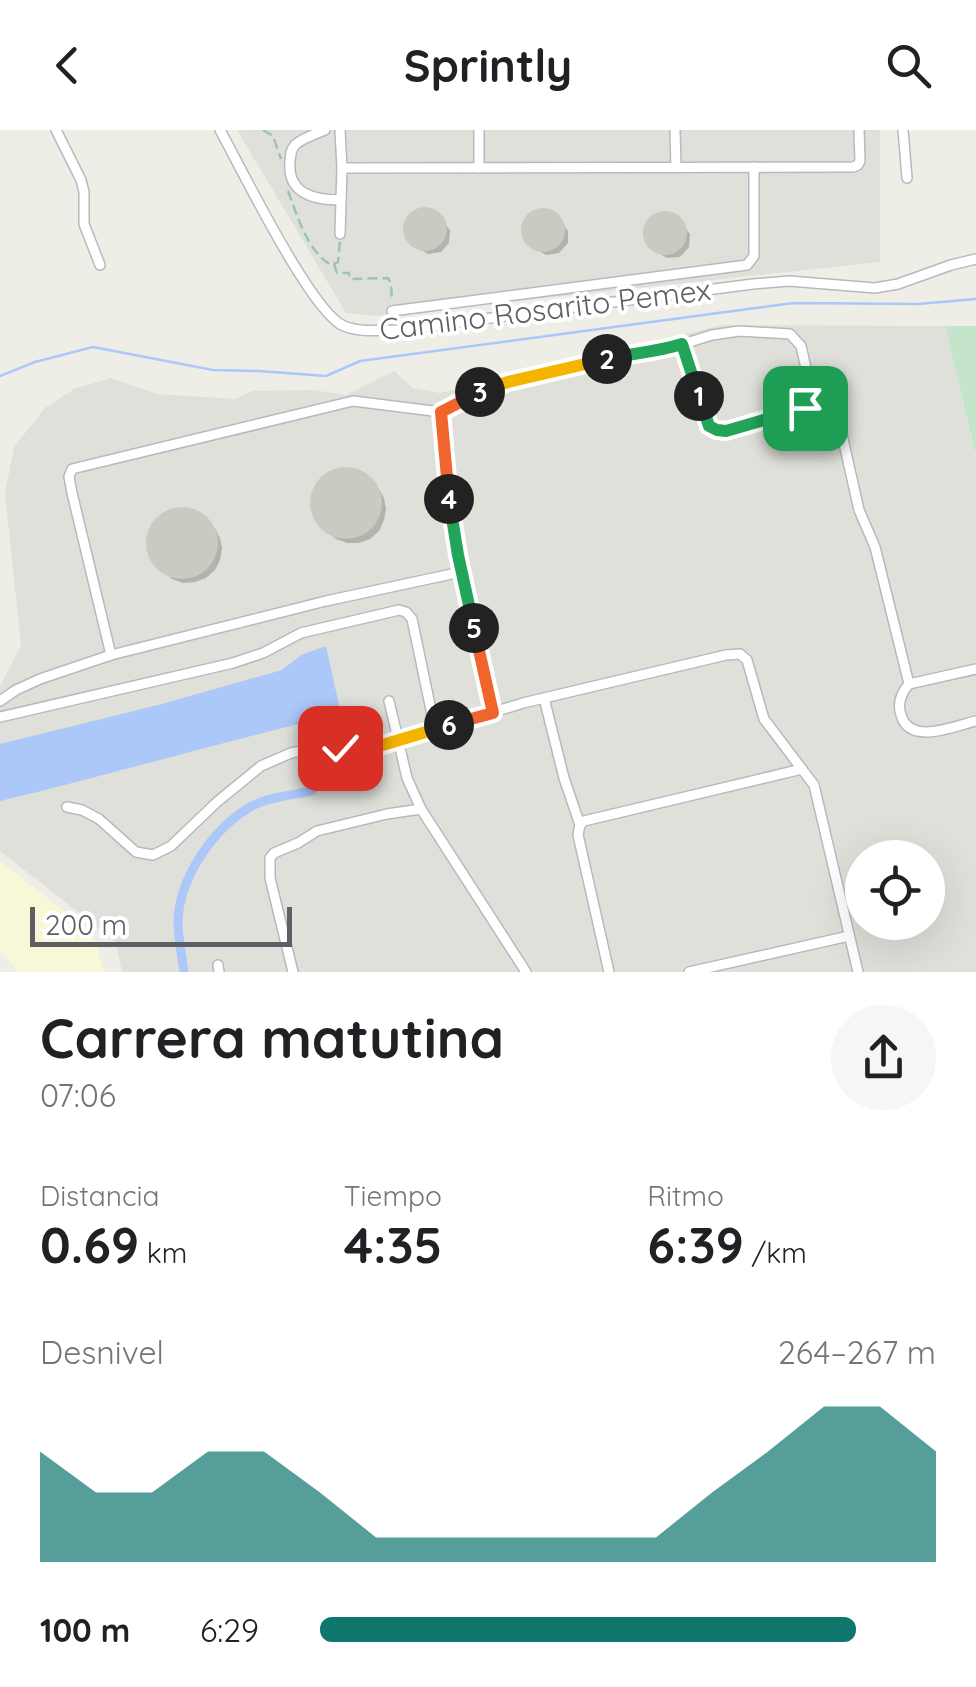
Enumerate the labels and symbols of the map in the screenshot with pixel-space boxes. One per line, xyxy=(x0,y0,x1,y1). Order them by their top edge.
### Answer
street label: Camino Rosarito Pemex xyxy=(377,270,713,348)
pin: 2 xyxy=(582,334,632,384)
pin xyxy=(763,366,848,451)
pin: 3 xyxy=(455,367,505,417)
pin: 1 xyxy=(674,371,724,421)
pin: 4 xyxy=(424,474,474,524)
pin: 5 xyxy=(449,603,499,653)
pin: 6 xyxy=(424,700,474,750)
pin xyxy=(298,706,383,791)
scale bar xyxy=(30,902,292,946)

